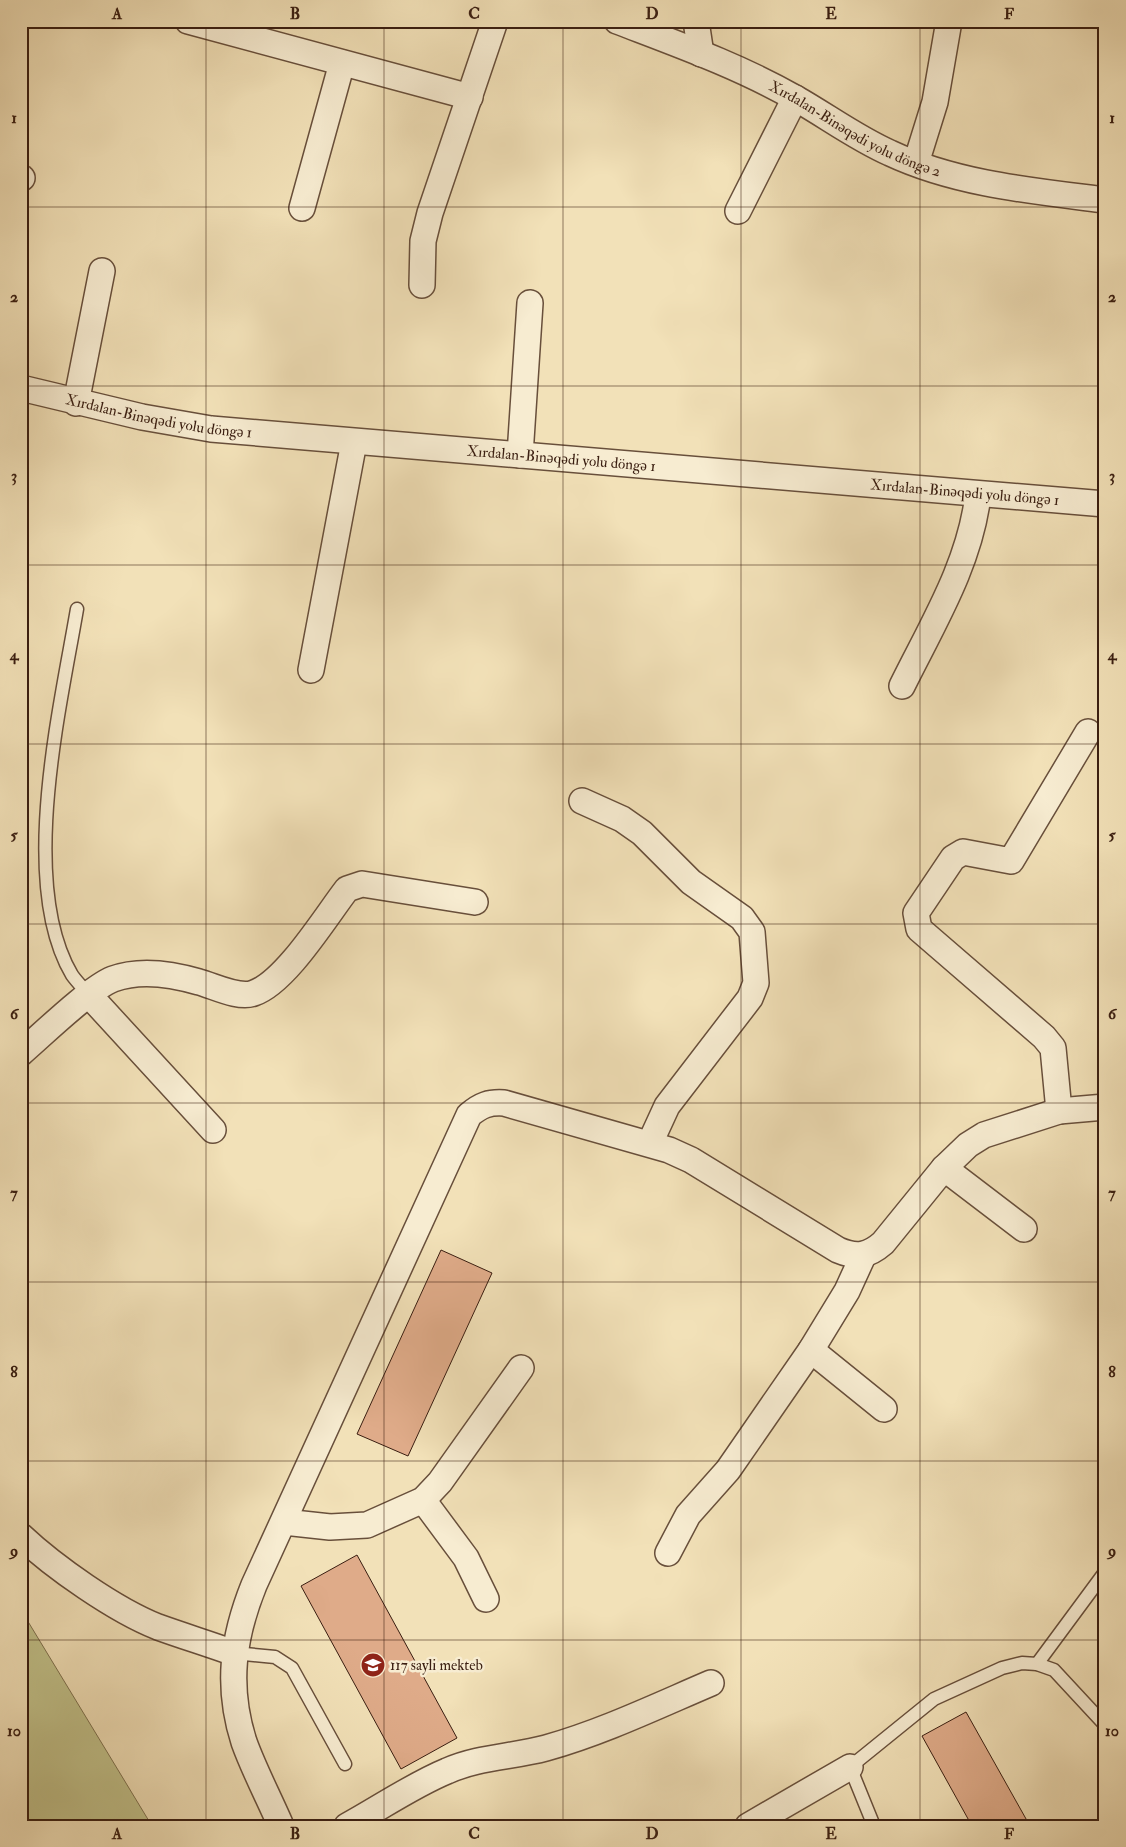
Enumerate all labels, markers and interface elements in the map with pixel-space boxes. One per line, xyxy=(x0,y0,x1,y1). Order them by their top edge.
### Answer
text: A xyxy=(111,4,123,24)
text: B xyxy=(290,4,300,24)
text: C xyxy=(468,4,480,24)
text: D xyxy=(645,4,659,24)
text: E xyxy=(825,4,837,24)
text: F xyxy=(1004,4,1014,24)
street label: Xırdalan-Binəqədi yolu döngə 2 xyxy=(766,76,943,181)
text: 1 xyxy=(11,108,17,128)
text: 1 xyxy=(1109,108,1115,128)
text: 2 xyxy=(10,287,18,307)
text: 2 xyxy=(1108,287,1116,307)
street label: Xırdalan-Binəqədi yolu döngə 1 xyxy=(64,390,253,442)
street label: Xırdalan-Binəqədi yolu döngə 1 xyxy=(466,441,656,476)
text: 3 xyxy=(11,466,17,486)
text: 3 xyxy=(1109,466,1115,486)
street label: Xırdalan-Binəqədi yolu döngə 1 xyxy=(870,475,1060,510)
text: 4 xyxy=(9,645,20,665)
text: 4 xyxy=(1107,645,1118,665)
text: 5 xyxy=(10,825,18,845)
text: 5 xyxy=(1108,825,1116,845)
text: 6 xyxy=(10,1004,20,1024)
text: 6 xyxy=(1108,1004,1118,1024)
text: 7 xyxy=(10,1183,18,1203)
text: 7 xyxy=(1108,1183,1116,1203)
text: 8 xyxy=(10,1362,18,1382)
text: 8 xyxy=(1108,1362,1116,1382)
text: 9 xyxy=(8,1541,18,1561)
text: 9 xyxy=(1106,1541,1116,1561)
school or university icon: 117 sayli mekteb xyxy=(360,1652,386,1678)
place label: 117 sayli mekteb xyxy=(390,1656,483,1675)
text: 10 xyxy=(7,1721,21,1741)
text: 10 xyxy=(1105,1721,1119,1741)
text: A xyxy=(111,1824,123,1844)
text: B xyxy=(290,1824,300,1844)
text: C xyxy=(468,1824,480,1844)
text: D xyxy=(645,1824,659,1844)
text: E xyxy=(825,1824,837,1844)
text: F xyxy=(1004,1824,1014,1844)

